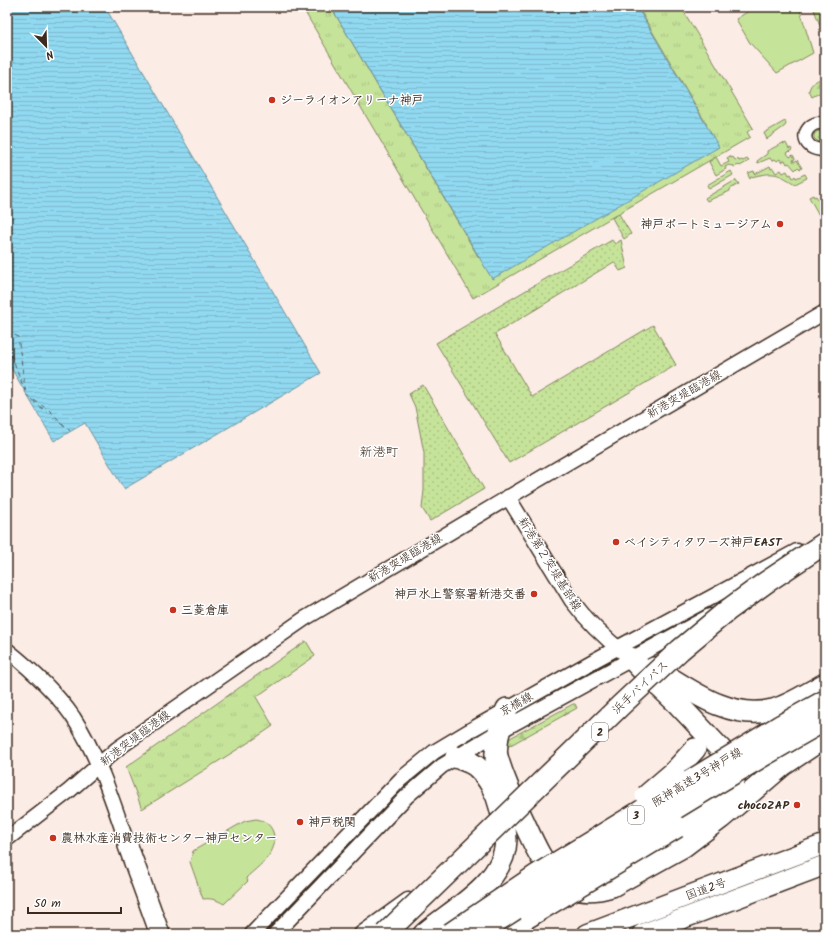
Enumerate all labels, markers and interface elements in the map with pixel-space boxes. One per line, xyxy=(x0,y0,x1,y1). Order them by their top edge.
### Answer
north arrow xyxy=(26,26,66,66)
text: N xyxy=(43,45,56,64)
place label: ジーライオンアリーナ神戸 xyxy=(280,91,424,110)
marker: ジーライオンアリーナ神戸 xyxy=(267,95,277,105)
place label: 神戸ポートミュージアム xyxy=(640,215,772,234)
marker: 神戸ポートミュージアム xyxy=(775,219,785,229)
street label: 新港突堤臨港線 xyxy=(643,365,725,424)
district label: 新港町 xyxy=(359,442,399,463)
street label: 新港第２突堤基部線 xyxy=(513,513,586,615)
street label: 新港突堤臨港線 xyxy=(364,529,446,588)
place label: ベイシティタワーズ神戸EAST xyxy=(624,533,783,552)
marker: ベイシティタワーズ神戸EAST xyxy=(611,537,621,547)
place label: 神戸水上警察署新港交番 xyxy=(394,585,526,604)
marker: 神戸水上警察署新港交番 xyxy=(529,589,539,599)
place label: 三菱倉庫 xyxy=(181,601,229,620)
marker: 三菱倉庫 xyxy=(168,605,178,615)
street label: 浜手バイパス xyxy=(608,656,673,719)
street label: 京橋線 xyxy=(496,687,537,721)
street label: 新港突堤臨港線 xyxy=(96,706,175,771)
road number: 2 xyxy=(592,723,608,741)
street label: 阪神高速3号神戸線 xyxy=(648,743,746,812)
place label: chocoZAP xyxy=(738,796,789,815)
marker: chocoZAP xyxy=(792,800,802,810)
road number: 3 xyxy=(628,806,644,824)
place label: 神戸税関 xyxy=(308,813,356,832)
marker: 神戸税関 xyxy=(295,817,305,827)
place label: 農林水産消費技術センター神戸センター xyxy=(61,829,277,848)
marker: 農林水産消費技術センター神戸センター xyxy=(48,833,58,843)
street label: 国道2号 xyxy=(683,873,730,906)
scale bar xyxy=(28,889,121,915)
text: 50 m xyxy=(34,894,61,913)

